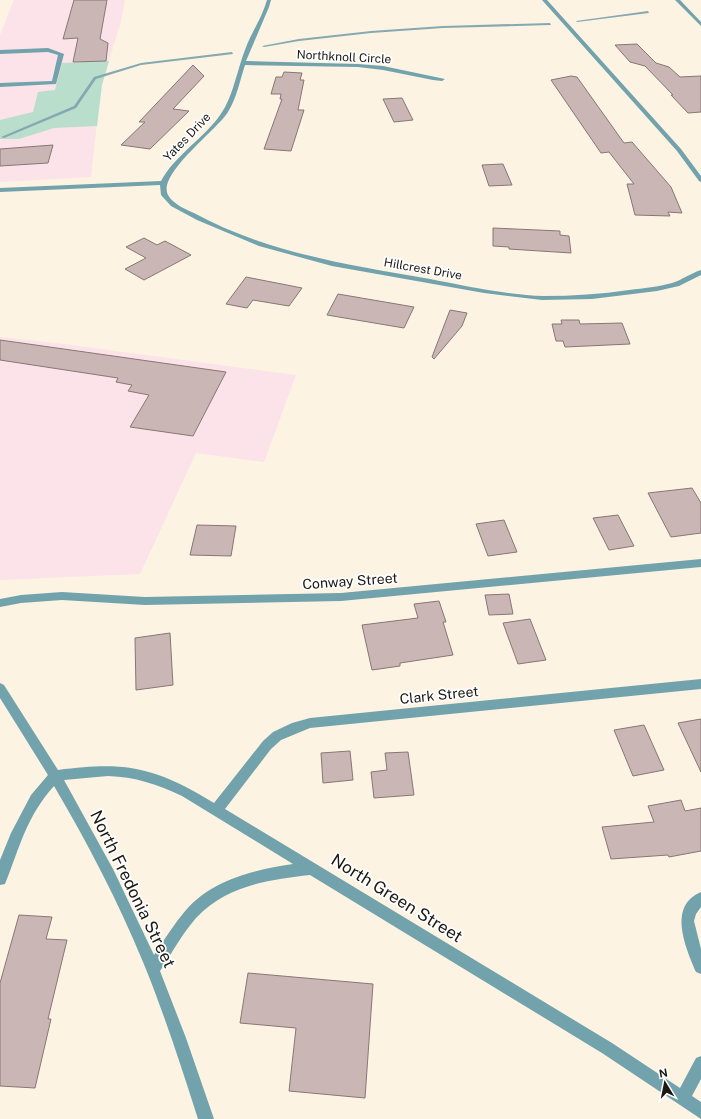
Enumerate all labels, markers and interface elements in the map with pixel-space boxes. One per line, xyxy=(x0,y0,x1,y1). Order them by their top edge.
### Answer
street label: Northknoll Circle xyxy=(296,48,392,66)
street label: Yates Drive xyxy=(160,110,214,164)
street label: Hillcrest Drive xyxy=(383,255,463,283)
street label: Conway Street xyxy=(302,570,398,592)
street label: Clark Street xyxy=(399,683,479,707)
street label: North Fredonia Street xyxy=(86,807,180,971)
street label: North Green Street xyxy=(328,849,466,947)
north arrow xyxy=(645,1063,685,1103)
text: N xyxy=(658,1066,669,1080)

